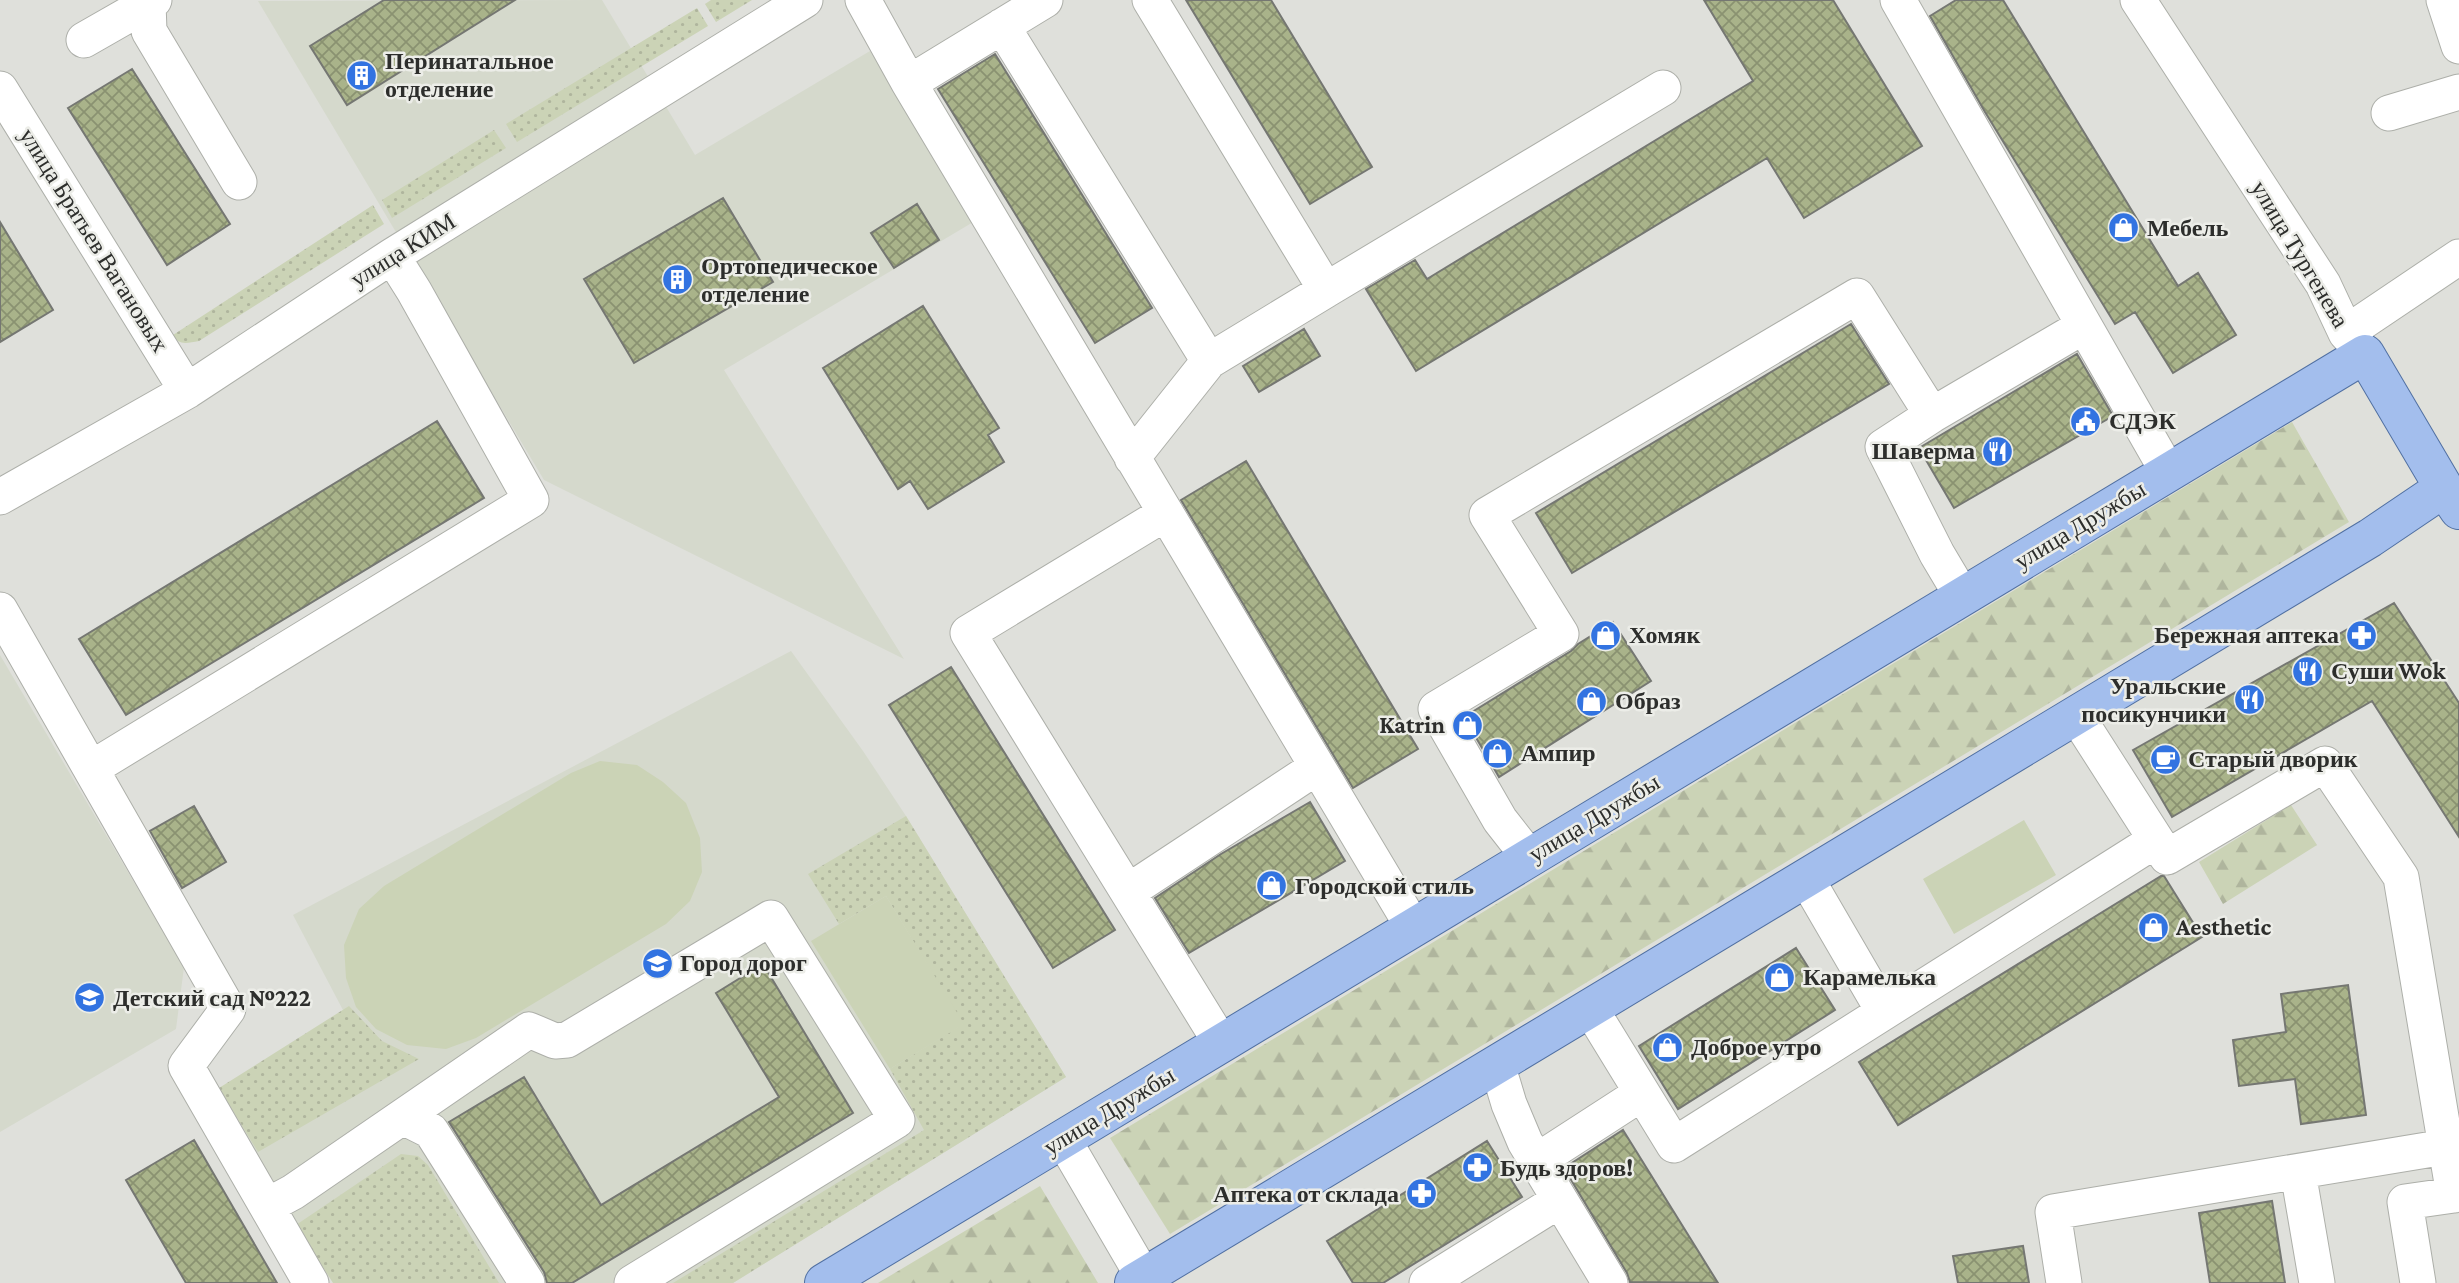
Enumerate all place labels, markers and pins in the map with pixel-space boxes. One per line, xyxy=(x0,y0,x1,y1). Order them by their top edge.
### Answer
place label: Перинатальное отделение xyxy=(385,47,554,102)
building icon: Перинатальное отделение xyxy=(345,58,379,92)
shop icon: Мебель xyxy=(2107,211,2141,245)
place label: Мебель xyxy=(2147,214,2229,241)
place label: Ортопедическое отделение xyxy=(701,252,878,307)
building icon: Ортопедическое отделение xyxy=(661,263,695,297)
public building icon: СДЭК xyxy=(2069,404,2103,438)
place label: СДЭК xyxy=(2109,407,2177,434)
restaurant icon: Шаверма xyxy=(1981,434,2015,468)
place label: Шаверма xyxy=(1872,437,1975,464)
shop icon: Хомяк xyxy=(1589,618,1623,652)
pharmacy icon: Бережная аптека xyxy=(2345,618,2379,652)
place label: Хомяк xyxy=(1629,621,1700,648)
place label: Бережная аптека xyxy=(2154,621,2339,648)
restaurant icon: Суши Wok xyxy=(2291,654,2325,688)
place label: Суши Wok xyxy=(2331,657,2447,684)
place label: Уральские посикунчики xyxy=(2081,672,2226,727)
restaurant icon: Уральские посикунчики xyxy=(2232,683,2266,717)
shop icon: Образ xyxy=(1575,684,1609,718)
place label: Образ xyxy=(1615,687,1681,714)
shop icon: Katrin xyxy=(1451,708,1485,742)
place label: Katrin xyxy=(1379,711,1445,738)
shop icon: Ампир xyxy=(1481,736,1515,770)
place label: Ампир xyxy=(1521,739,1596,766)
cafe icon: Старый дворик xyxy=(2148,742,2182,776)
place label: Старый дворик xyxy=(2188,745,2358,772)
shop icon: Городской стиль xyxy=(1255,869,1289,903)
place label: Городской стиль xyxy=(1295,872,1474,899)
shop icon: Aesthetic xyxy=(2136,910,2170,944)
place label: Aesthetic xyxy=(2175,913,2271,940)
school or university icon: Город дорог xyxy=(640,946,674,980)
place label: Город дорог xyxy=(680,949,807,976)
shop icon: Карамелька xyxy=(1763,960,1797,994)
place label: Карамелька xyxy=(1803,963,1936,990)
school or university icon: Детский сад №222 xyxy=(73,981,107,1015)
place label: Детский сад №222 xyxy=(113,984,311,1011)
shop icon: Доброе утро xyxy=(1651,1030,1685,1064)
place label: Доброе утро xyxy=(1691,1033,1822,1060)
pharmacy icon: Будь здоров! xyxy=(1460,1151,1494,1185)
place label: Будь здоров! xyxy=(1500,1154,1633,1181)
pharmacy icon: Аптека от склада xyxy=(1405,1177,1439,1211)
place label: Аптека от склада xyxy=(1213,1180,1399,1207)

